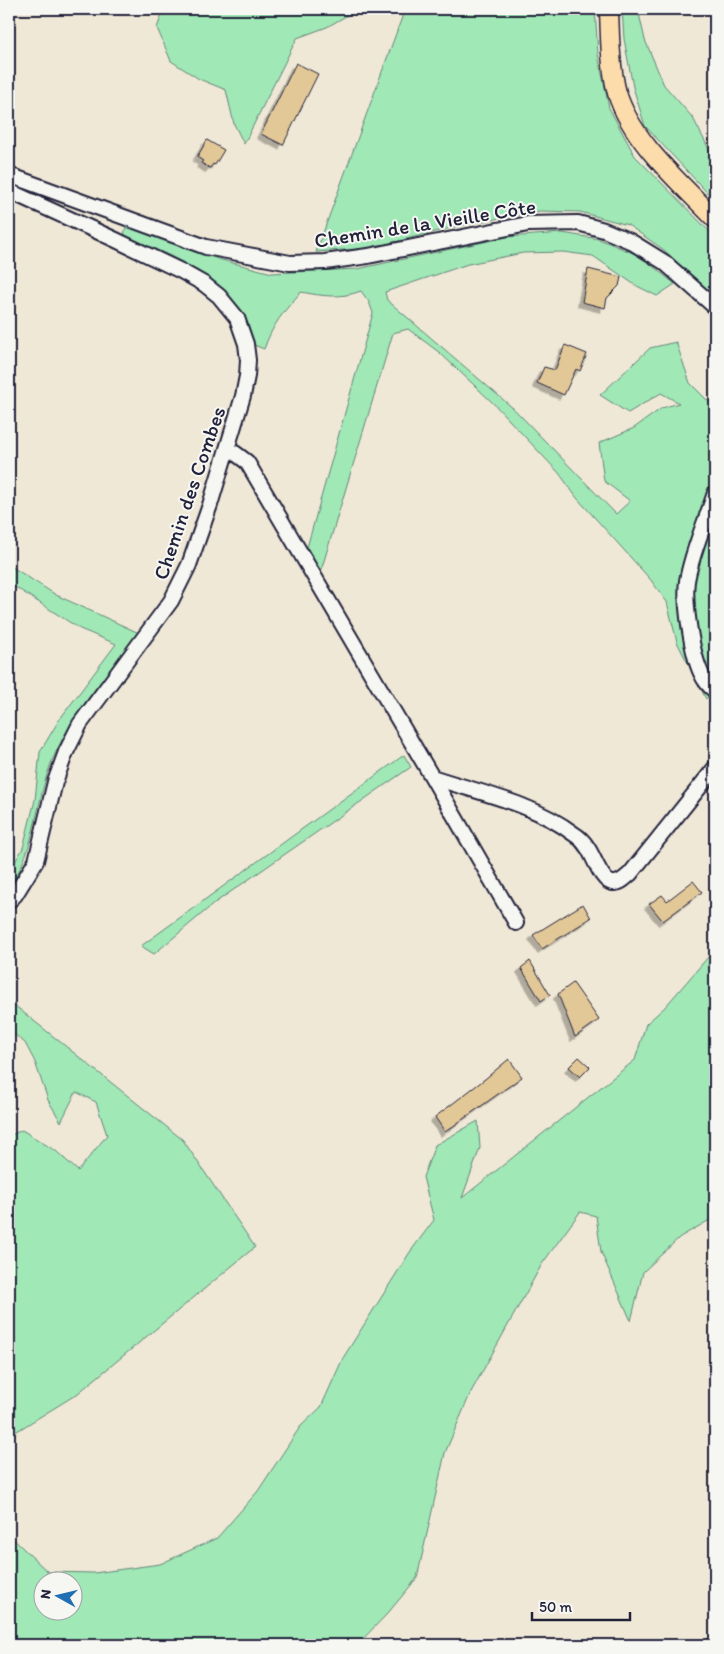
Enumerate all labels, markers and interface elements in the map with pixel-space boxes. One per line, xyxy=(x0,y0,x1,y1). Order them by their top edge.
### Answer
street label: Chemin de la Vieille Côte xyxy=(312,193,538,253)
street label: Chemin des Combes xyxy=(148,403,230,583)
north arrow xyxy=(32,1572,82,1622)
text: N xyxy=(37,1588,55,1600)
scale bar xyxy=(532,1589,629,1621)
text: 50 m xyxy=(539,1598,572,1616)

